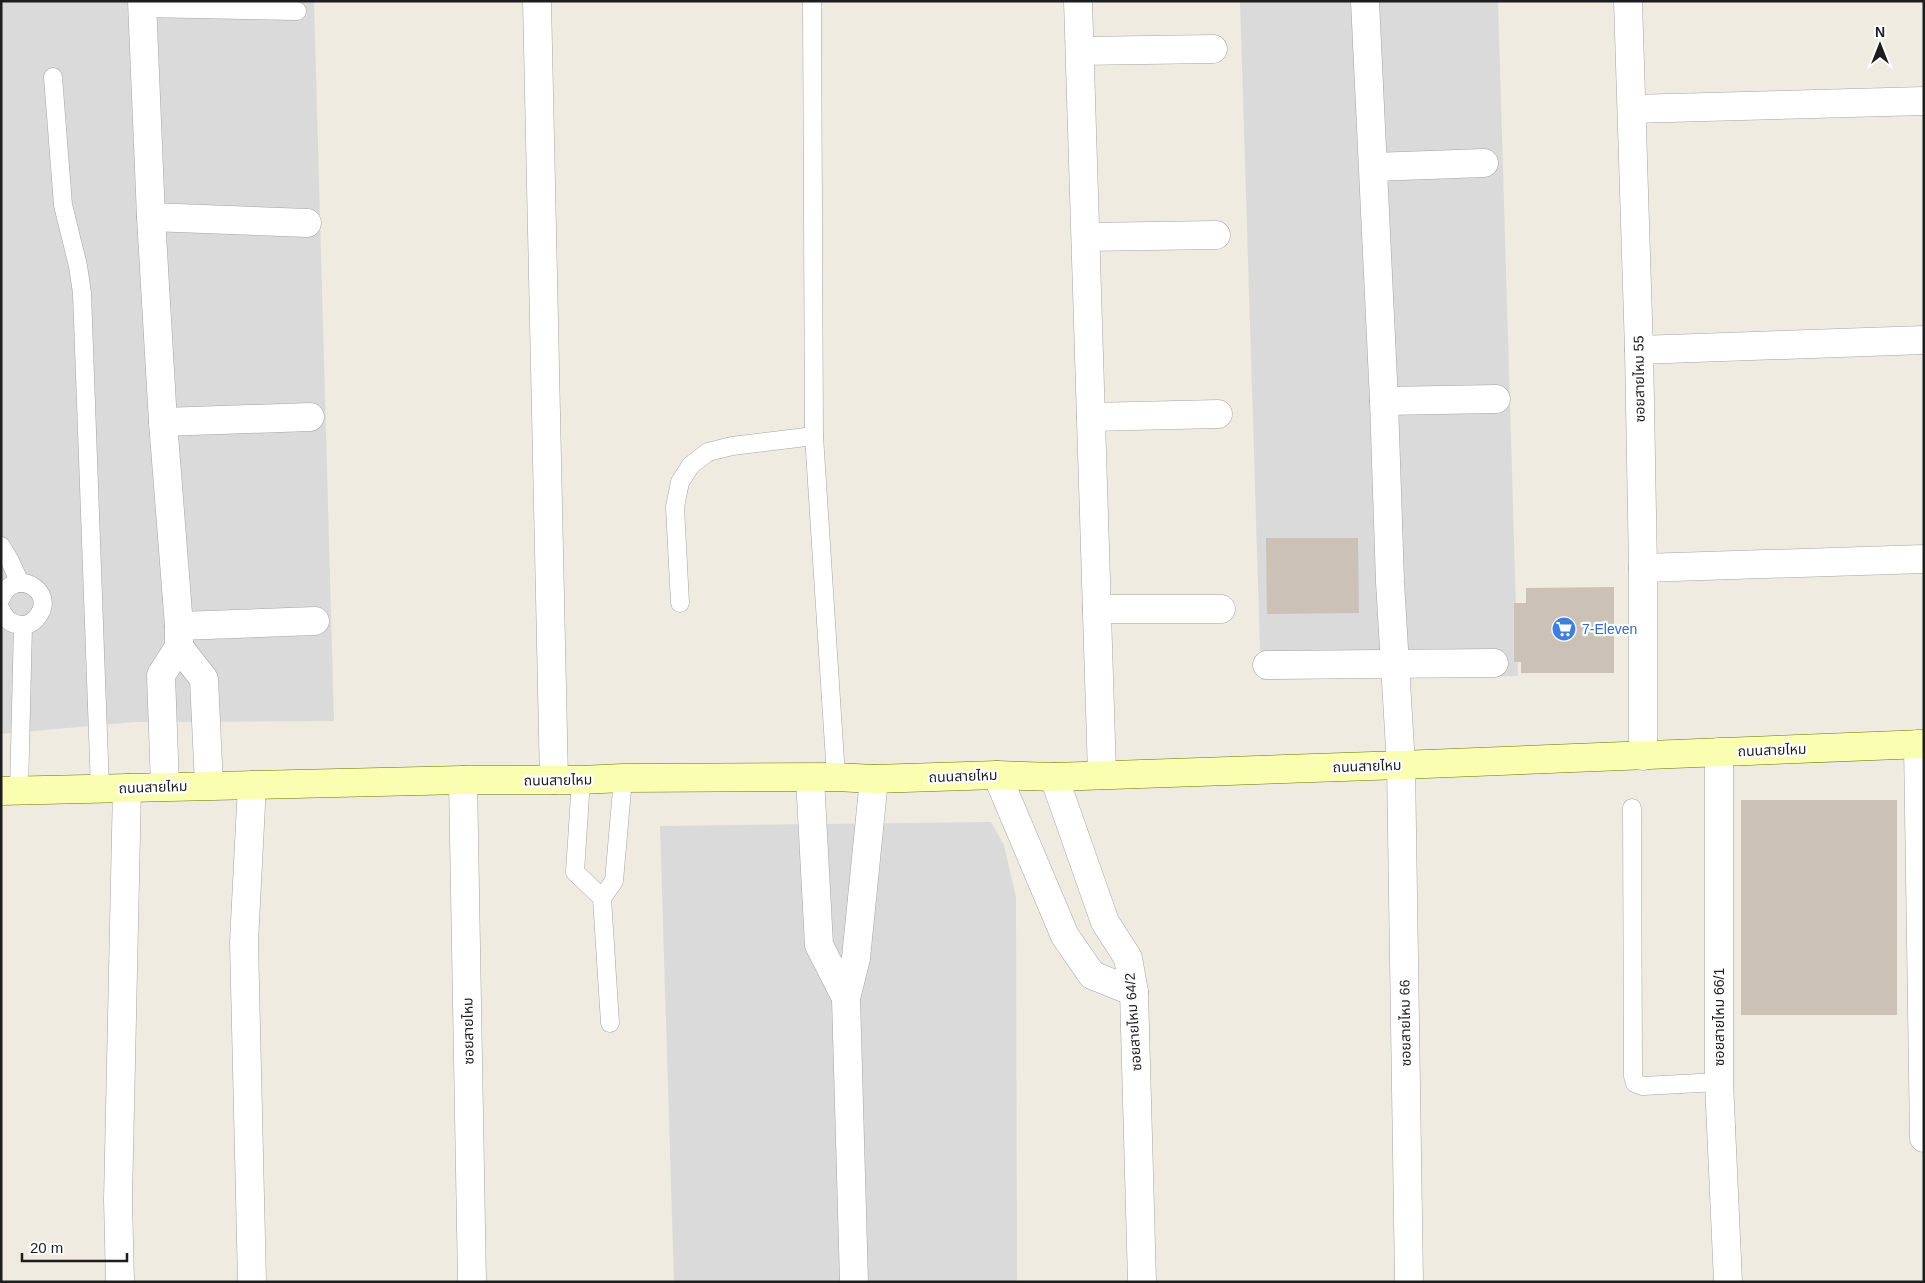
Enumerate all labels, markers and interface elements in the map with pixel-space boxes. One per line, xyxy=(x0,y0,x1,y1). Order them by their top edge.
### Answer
north arrow xyxy=(1855,20,1905,70)
text: N xyxy=(1875,24,1885,40)
street label: ซอยสายไหม 55 xyxy=(1630,335,1648,422)
supermarket icon: 7-Eleven xyxy=(1551,616,1577,642)
place label: 7-Eleven xyxy=(1582,621,1637,637)
street label: ถนนสายไหม xyxy=(1737,741,1807,759)
street label: ถนนสายไหม xyxy=(1332,757,1402,775)
street label: ถนนสายไหม xyxy=(928,767,998,785)
street label: ถนนสายไหม xyxy=(524,771,592,789)
street label: ถนนสายไหม xyxy=(118,778,188,796)
street label: ซอยสายไหม 66/1 xyxy=(1711,968,1727,1066)
street label: ซอยสายไหม 64/2 xyxy=(1122,972,1144,1072)
street label: ซอยสายไหม 66 xyxy=(1396,979,1414,1066)
street label: ซอยสายไหม xyxy=(459,997,477,1065)
scale bar xyxy=(22,1230,128,1262)
text: 20 m xyxy=(30,1239,63,1256)

